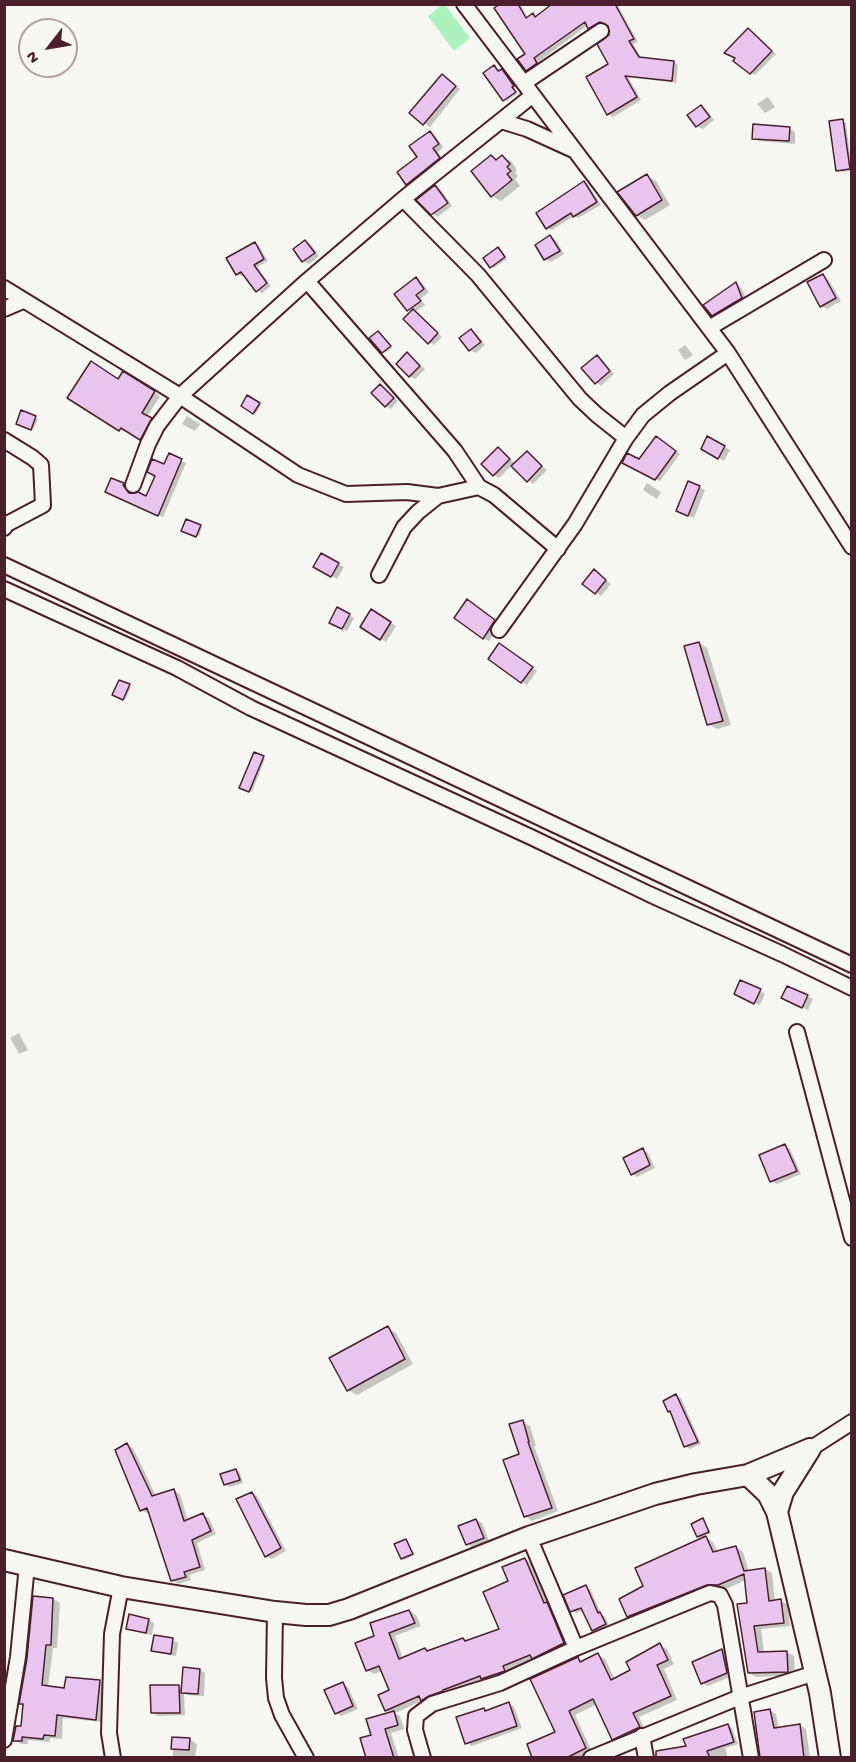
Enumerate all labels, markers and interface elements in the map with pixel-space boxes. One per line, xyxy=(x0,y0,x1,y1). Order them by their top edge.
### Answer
north arrow xyxy=(18,18,78,78)
text: N xyxy=(23,47,45,66)

